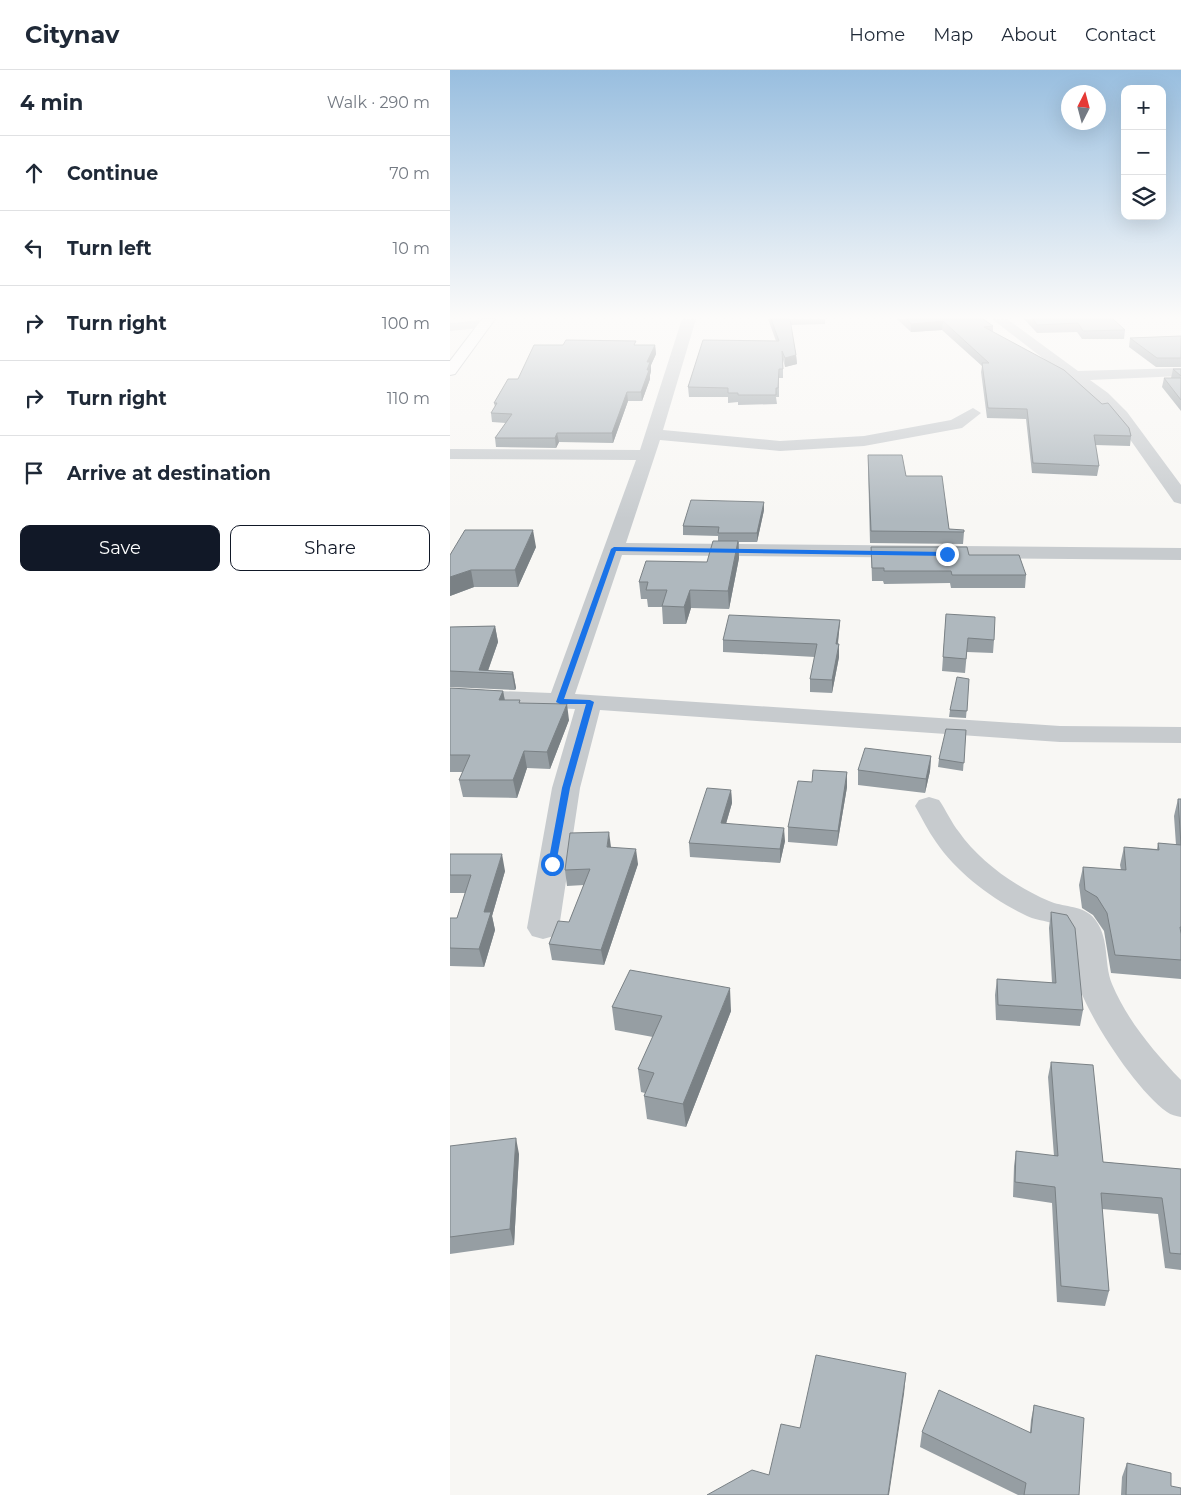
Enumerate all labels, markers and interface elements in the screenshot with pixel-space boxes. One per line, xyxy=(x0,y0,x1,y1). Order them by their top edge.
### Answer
text: Citynav xyxy=(25,20,119,49)
text: Home xyxy=(849,24,905,46)
text: Map xyxy=(933,24,973,46)
text: About xyxy=(1001,24,1057,46)
text: Contact xyxy=(1085,24,1156,46)
north arrow xyxy=(1061,85,1106,130)
map controls xyxy=(1121,85,1166,220)
button: + xyxy=(1121,85,1166,130)
text: 4 min xyxy=(20,90,83,115)
text: Walk · 290 m xyxy=(327,93,430,112)
button: − xyxy=(1121,130,1166,175)
icon: ahead xyxy=(20,159,48,187)
text: Continue xyxy=(67,162,158,185)
text: 70 m xyxy=(389,164,430,183)
button: layers xyxy=(1121,175,1166,220)
icon: left xyxy=(20,234,48,262)
text: Turn left xyxy=(67,237,152,260)
text: 10 m xyxy=(392,239,430,258)
icon: right xyxy=(20,309,48,337)
text: Turn right xyxy=(67,312,167,335)
text: 100 m xyxy=(382,314,430,333)
icon: right xyxy=(20,384,48,412)
text: Turn right xyxy=(67,387,167,410)
text: 110 m xyxy=(387,389,430,408)
icon: arrive xyxy=(20,459,48,487)
text: Arrive at destination xyxy=(67,462,271,485)
button: Save xyxy=(20,525,220,571)
button: Share xyxy=(230,525,430,571)
route end xyxy=(936,543,959,566)
route start xyxy=(541,853,564,876)

